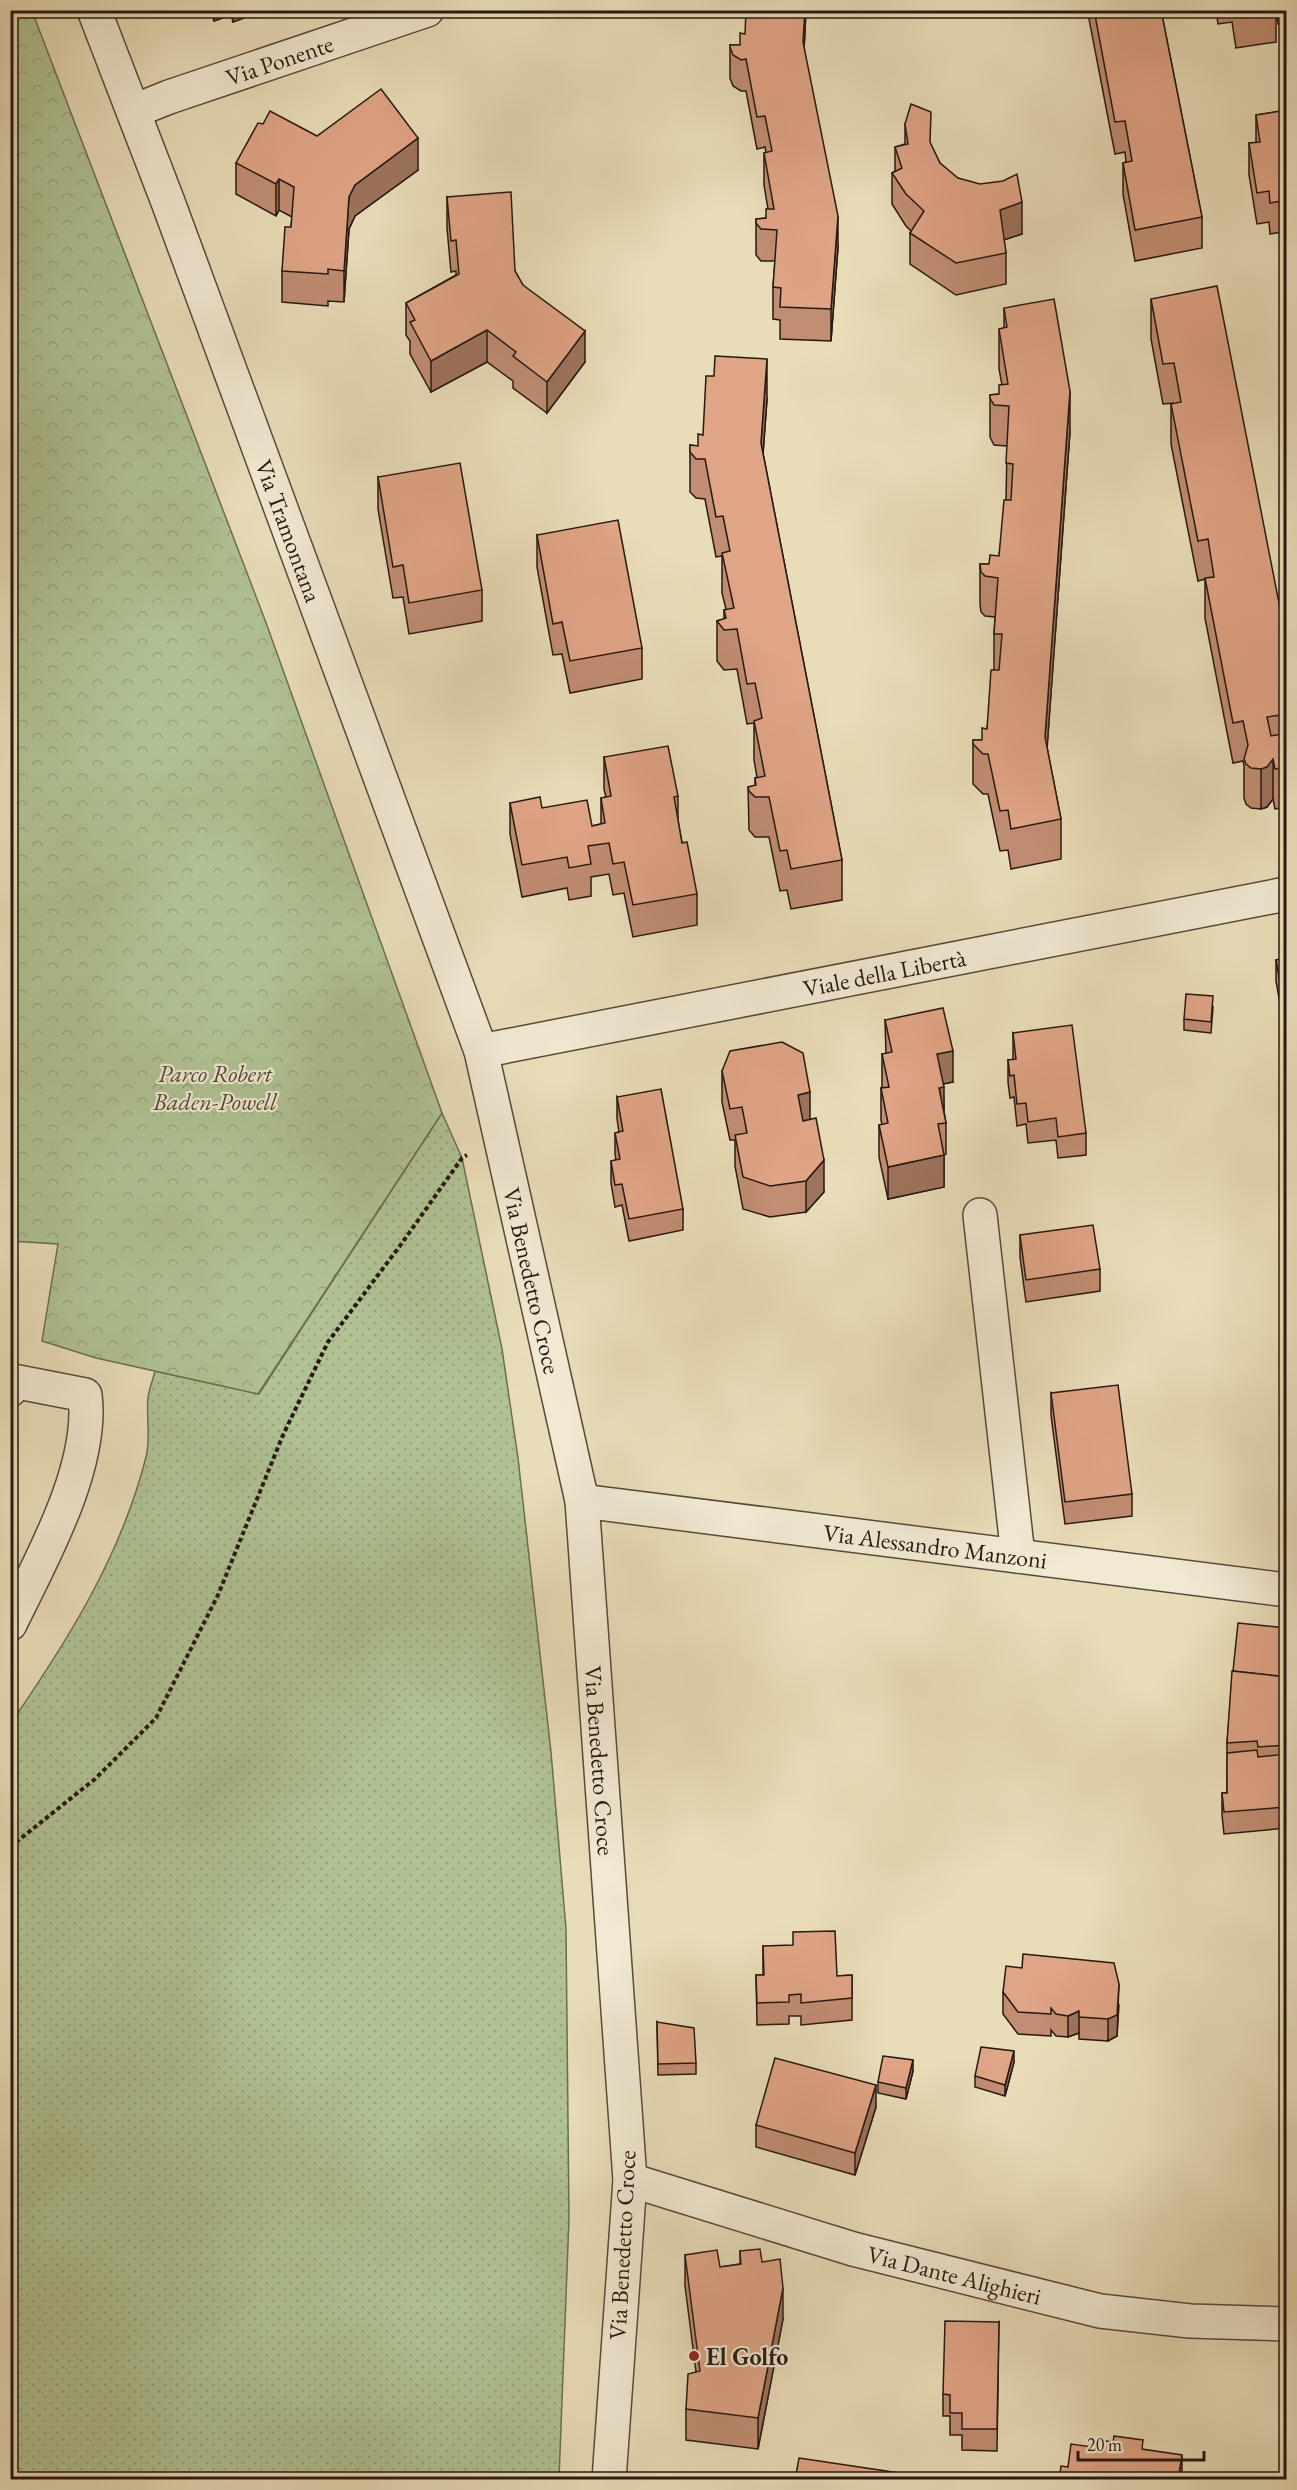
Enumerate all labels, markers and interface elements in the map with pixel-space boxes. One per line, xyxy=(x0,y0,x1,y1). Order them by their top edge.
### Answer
street label: Via Ponente xyxy=(221,27,337,92)
street label: Via Tramontana xyxy=(249,455,330,607)
street label: Viale della Libertà xyxy=(800,941,969,1003)
park label: Parco Robert Baden-Powell xyxy=(152,1058,278,1117)
street label: Via Benedetto Croce xyxy=(497,1184,568,1377)
street label: Via Alessandro Manzoni xyxy=(821,1516,1049,1575)
street label: Via Benedetto Croce xyxy=(578,1665,623,1856)
street label: Via Benedetto Croce xyxy=(602,2149,642,2341)
street label: Via Dante Alighieri xyxy=(864,2238,1045,2311)
place label: El Golfo xyxy=(706,2341,788,2372)
marker: El Golfo xyxy=(687,2349,701,2363)
scale bar xyxy=(1078,2424,1204,2462)
text: 20 m xyxy=(1087,2433,1122,2456)

